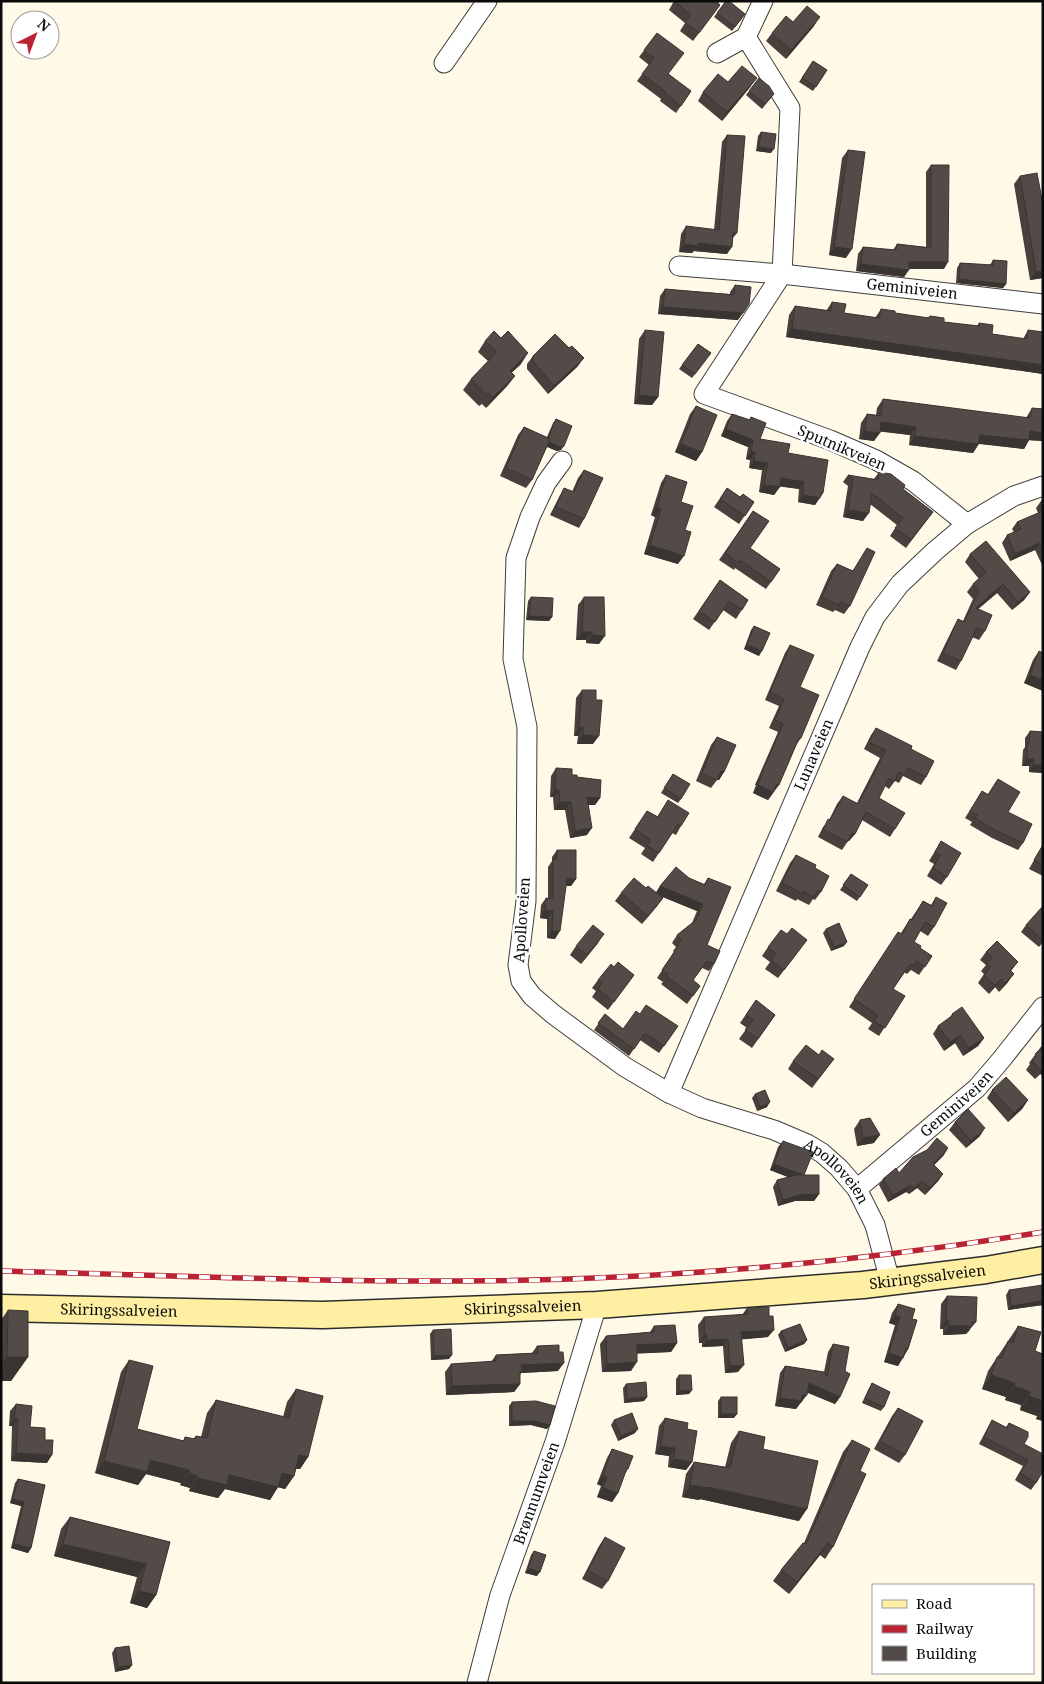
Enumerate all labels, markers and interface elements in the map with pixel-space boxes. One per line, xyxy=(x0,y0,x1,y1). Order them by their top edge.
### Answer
north arrow xyxy=(10,10,60,60)
text: N xyxy=(34,14,54,36)
street label: Geminiveien xyxy=(866,273,959,303)
street label: Sputnikveien xyxy=(795,419,890,475)
street label: Lunaveien xyxy=(789,715,837,793)
street label: Apolloveien xyxy=(508,876,534,963)
street label: Geminiveien xyxy=(915,1065,997,1141)
street label: Apolloveien xyxy=(800,1133,874,1207)
street label: Skiringssalveien xyxy=(868,1259,987,1293)
street label: Skiringssalveien xyxy=(464,1295,582,1319)
street label: Skiringssalveien xyxy=(60,1298,178,1321)
street label: Brønnumveien xyxy=(508,1439,563,1547)
legend xyxy=(872,1584,1034,1674)
text: Road xyxy=(916,1593,952,1613)
text: Railway xyxy=(916,1618,974,1638)
text: Building xyxy=(916,1643,977,1663)

